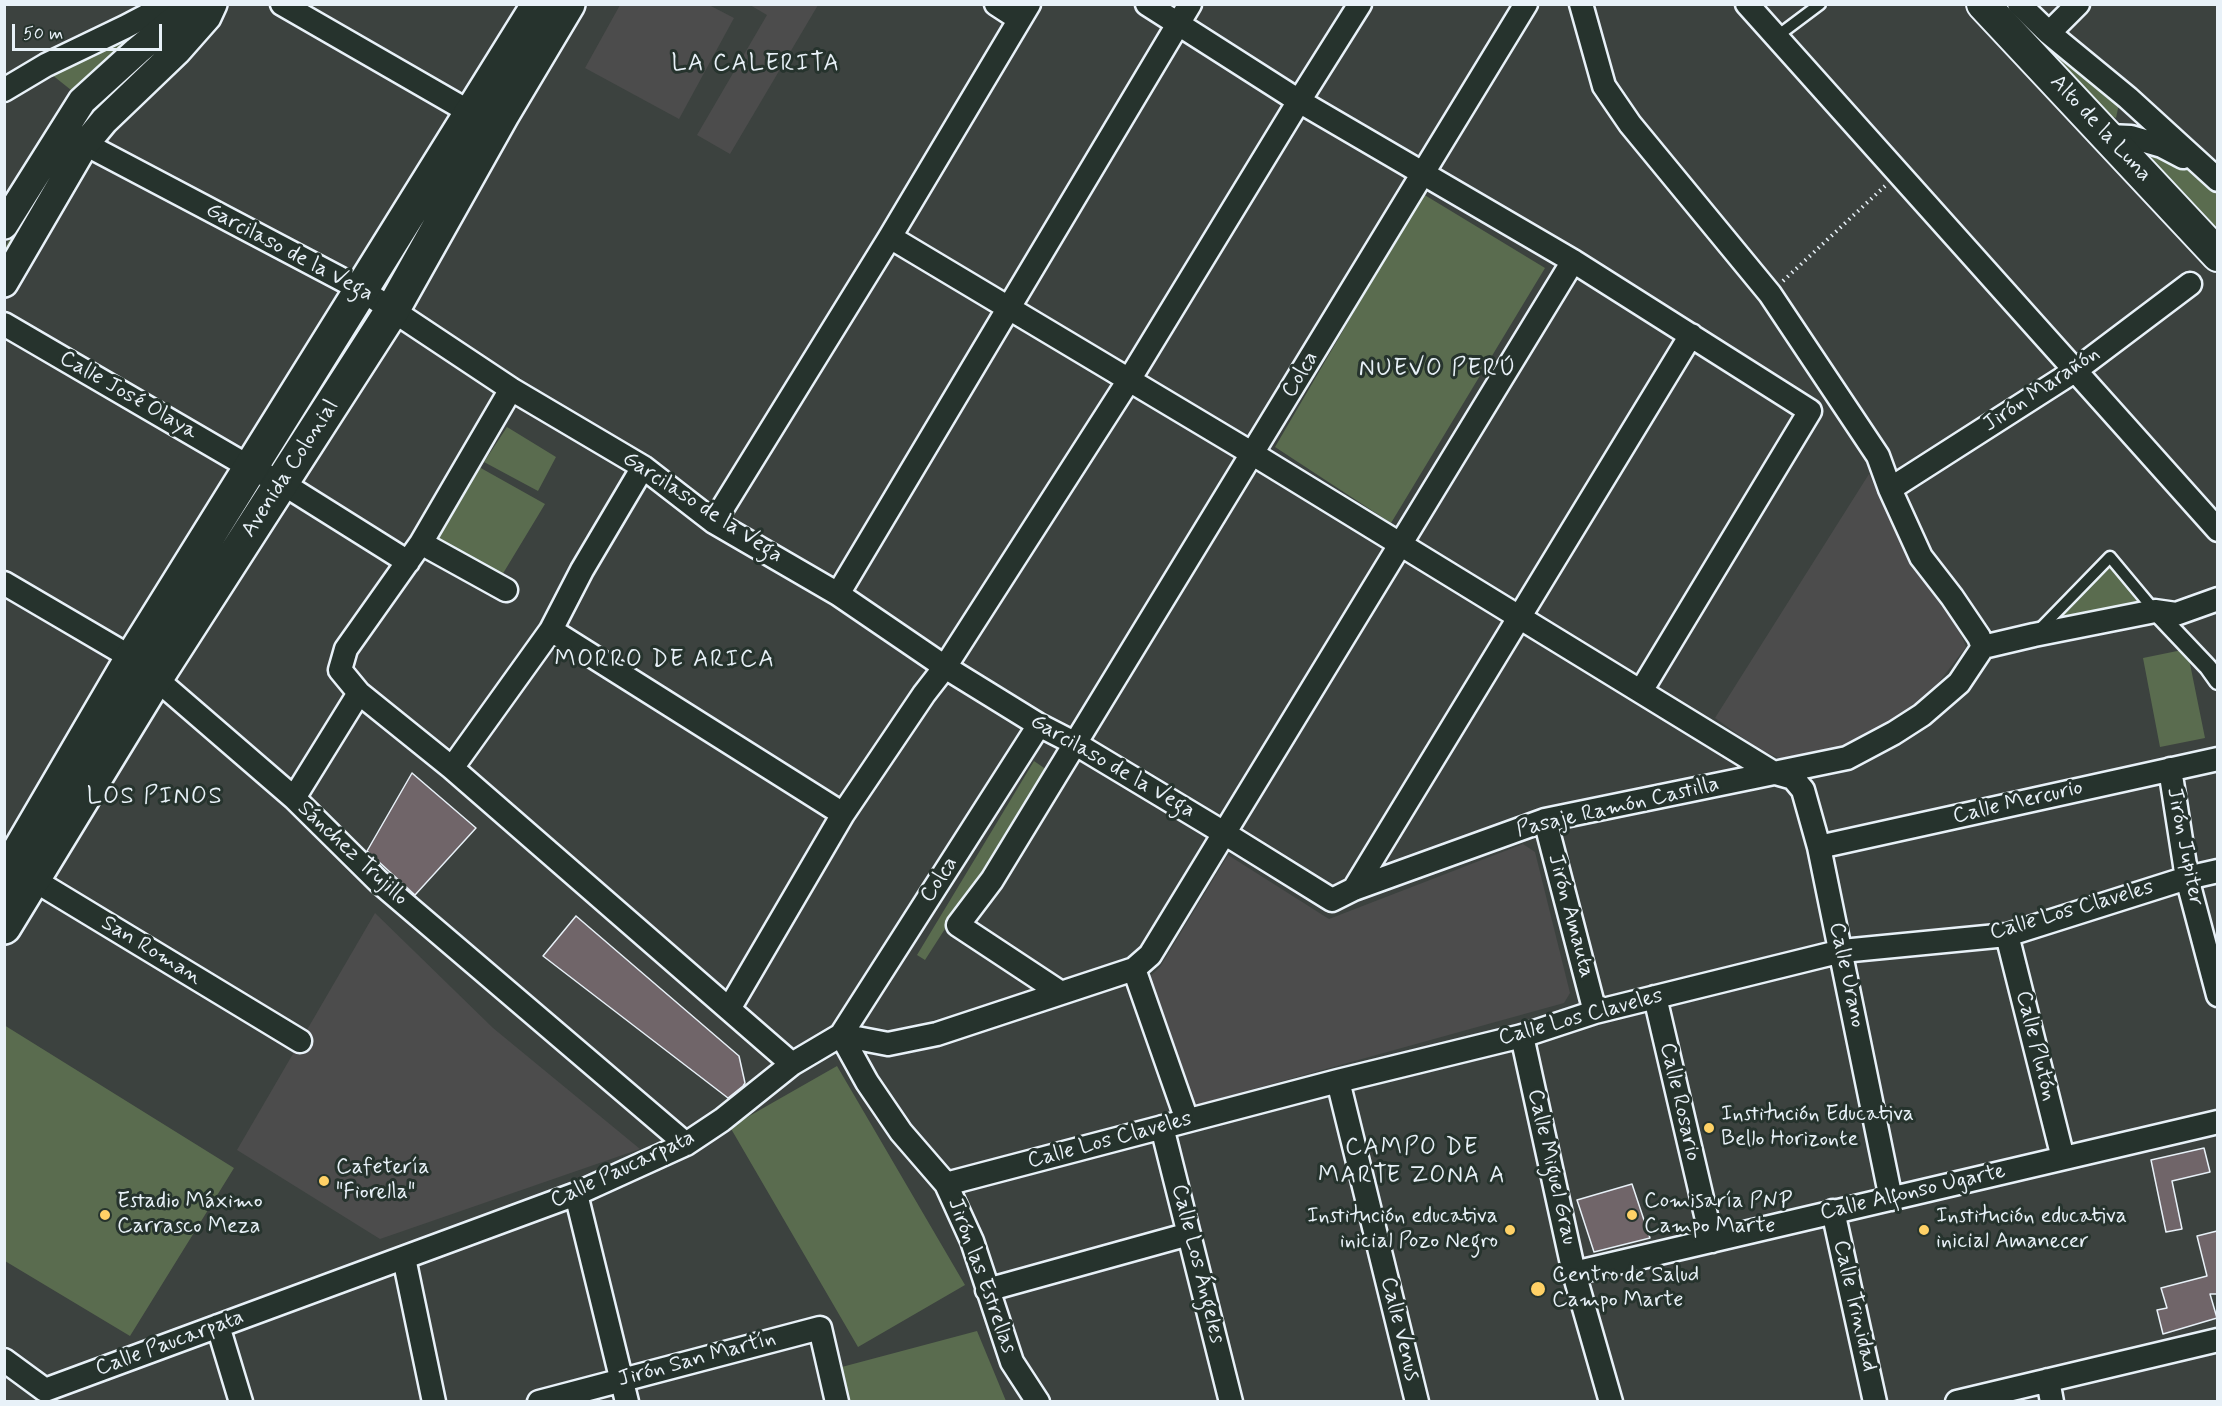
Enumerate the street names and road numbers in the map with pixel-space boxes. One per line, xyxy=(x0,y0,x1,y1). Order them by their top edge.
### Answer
street label: Alto de la Luna xyxy=(2044,70,2156,188)
street label: Garcilaso de la Vega xyxy=(201,198,377,308)
street label: Jirón Marañón xyxy=(1979,341,2105,439)
street label: Calle José Olaya xyxy=(54,346,202,446)
street label: Colca xyxy=(1277,347,1325,403)
street label: Avenida Colonial xyxy=(237,395,345,543)
street label: Garcilaso de la Vega xyxy=(617,446,787,570)
street label: Garcilaso de la Vega xyxy=(1025,709,1199,825)
street label: Pasaje Ramón Castilla xyxy=(1514,772,1722,844)
street label: Calle Mercurio xyxy=(1950,775,2086,831)
street label: Jirón Jupiter xyxy=(2160,785,2208,909)
street label: Sánchez Trujillo xyxy=(291,796,413,912)
street label: Jirón Amauta xyxy=(1541,851,1599,981)
street label: Colca xyxy=(915,852,965,908)
street label: Calle Los Claveles xyxy=(1987,875,2157,947)
street label: San Roman xyxy=(96,911,206,991)
street label: Calle Urano xyxy=(1822,920,1870,1030)
street label: Calle Los Claveles xyxy=(1496,983,1666,1053)
street label: Calle Plutón xyxy=(2009,988,2061,1104)
street label: Calle Rosario xyxy=(1653,1040,1705,1164)
street label: Calle Miguel Grau xyxy=(1520,1087,1582,1247)
street label: Calle Los Claveles xyxy=(1025,1106,1195,1176)
street label: Calle Paucarpata xyxy=(547,1125,699,1215)
street label: Calle Alfonso Ugarte xyxy=(1818,1159,2008,1227)
street label: Calle Los Ángeles xyxy=(1164,1182,1230,1346)
street label: Jirón las Estrellas xyxy=(941,1195,1021,1357)
street label: Calle Trinidad xyxy=(1826,1238,1882,1374)
street label: Calle Venus xyxy=(1373,1274,1425,1384)
street label: Calle Paucarpata xyxy=(92,1305,248,1383)
street label: Jirón San Martín xyxy=(615,1326,779,1394)

